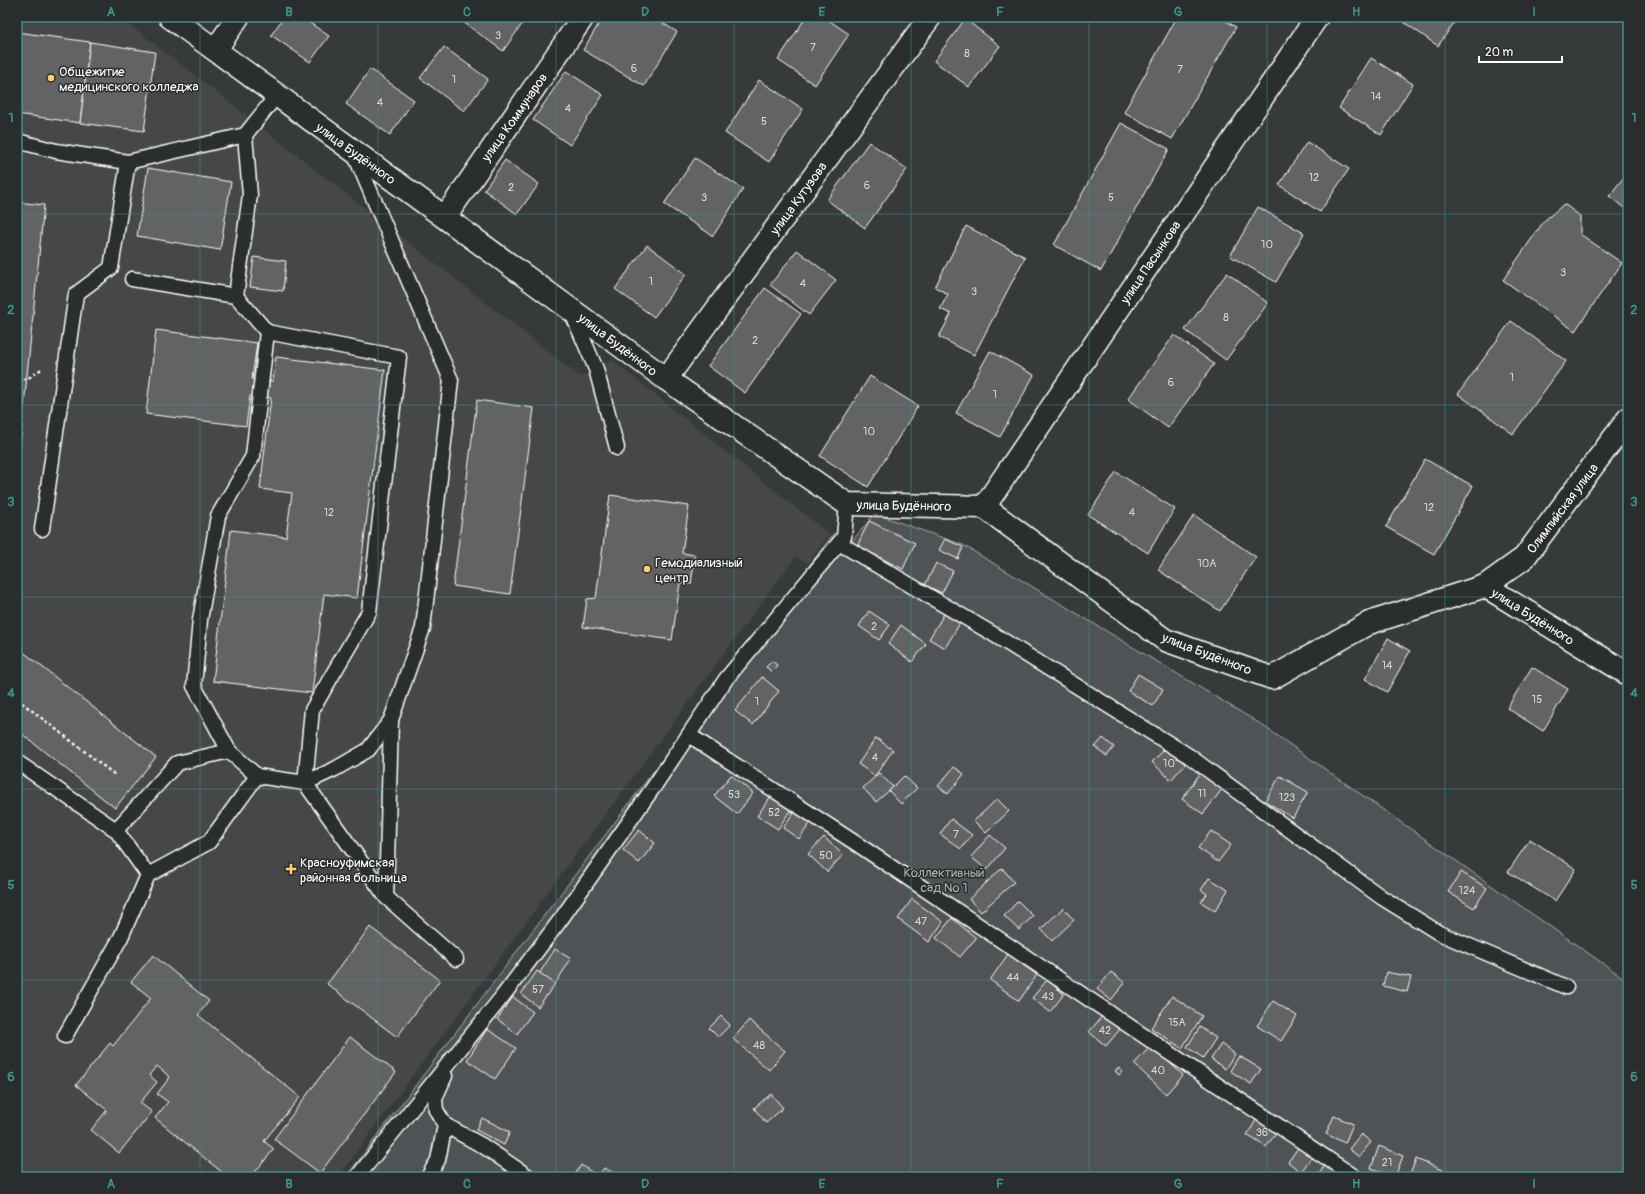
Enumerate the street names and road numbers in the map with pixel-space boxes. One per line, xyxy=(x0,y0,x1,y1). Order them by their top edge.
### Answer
street label: улица Коммунаров xyxy=(478,70,551,166)
street label: улица Будённого xyxy=(312,119,398,188)
street label: улица Кутузова xyxy=(766,159,831,239)
street label: улица Пасынкова xyxy=(1117,218,1184,308)
street label: улица Будённого xyxy=(574,309,660,380)
street label: Олимпийская улица xyxy=(1524,460,1602,557)
street label: улица Будённого xyxy=(855,497,951,515)
street label: улица Будённого xyxy=(1487,584,1577,649)
street label: улица Будённого xyxy=(1159,629,1254,678)

